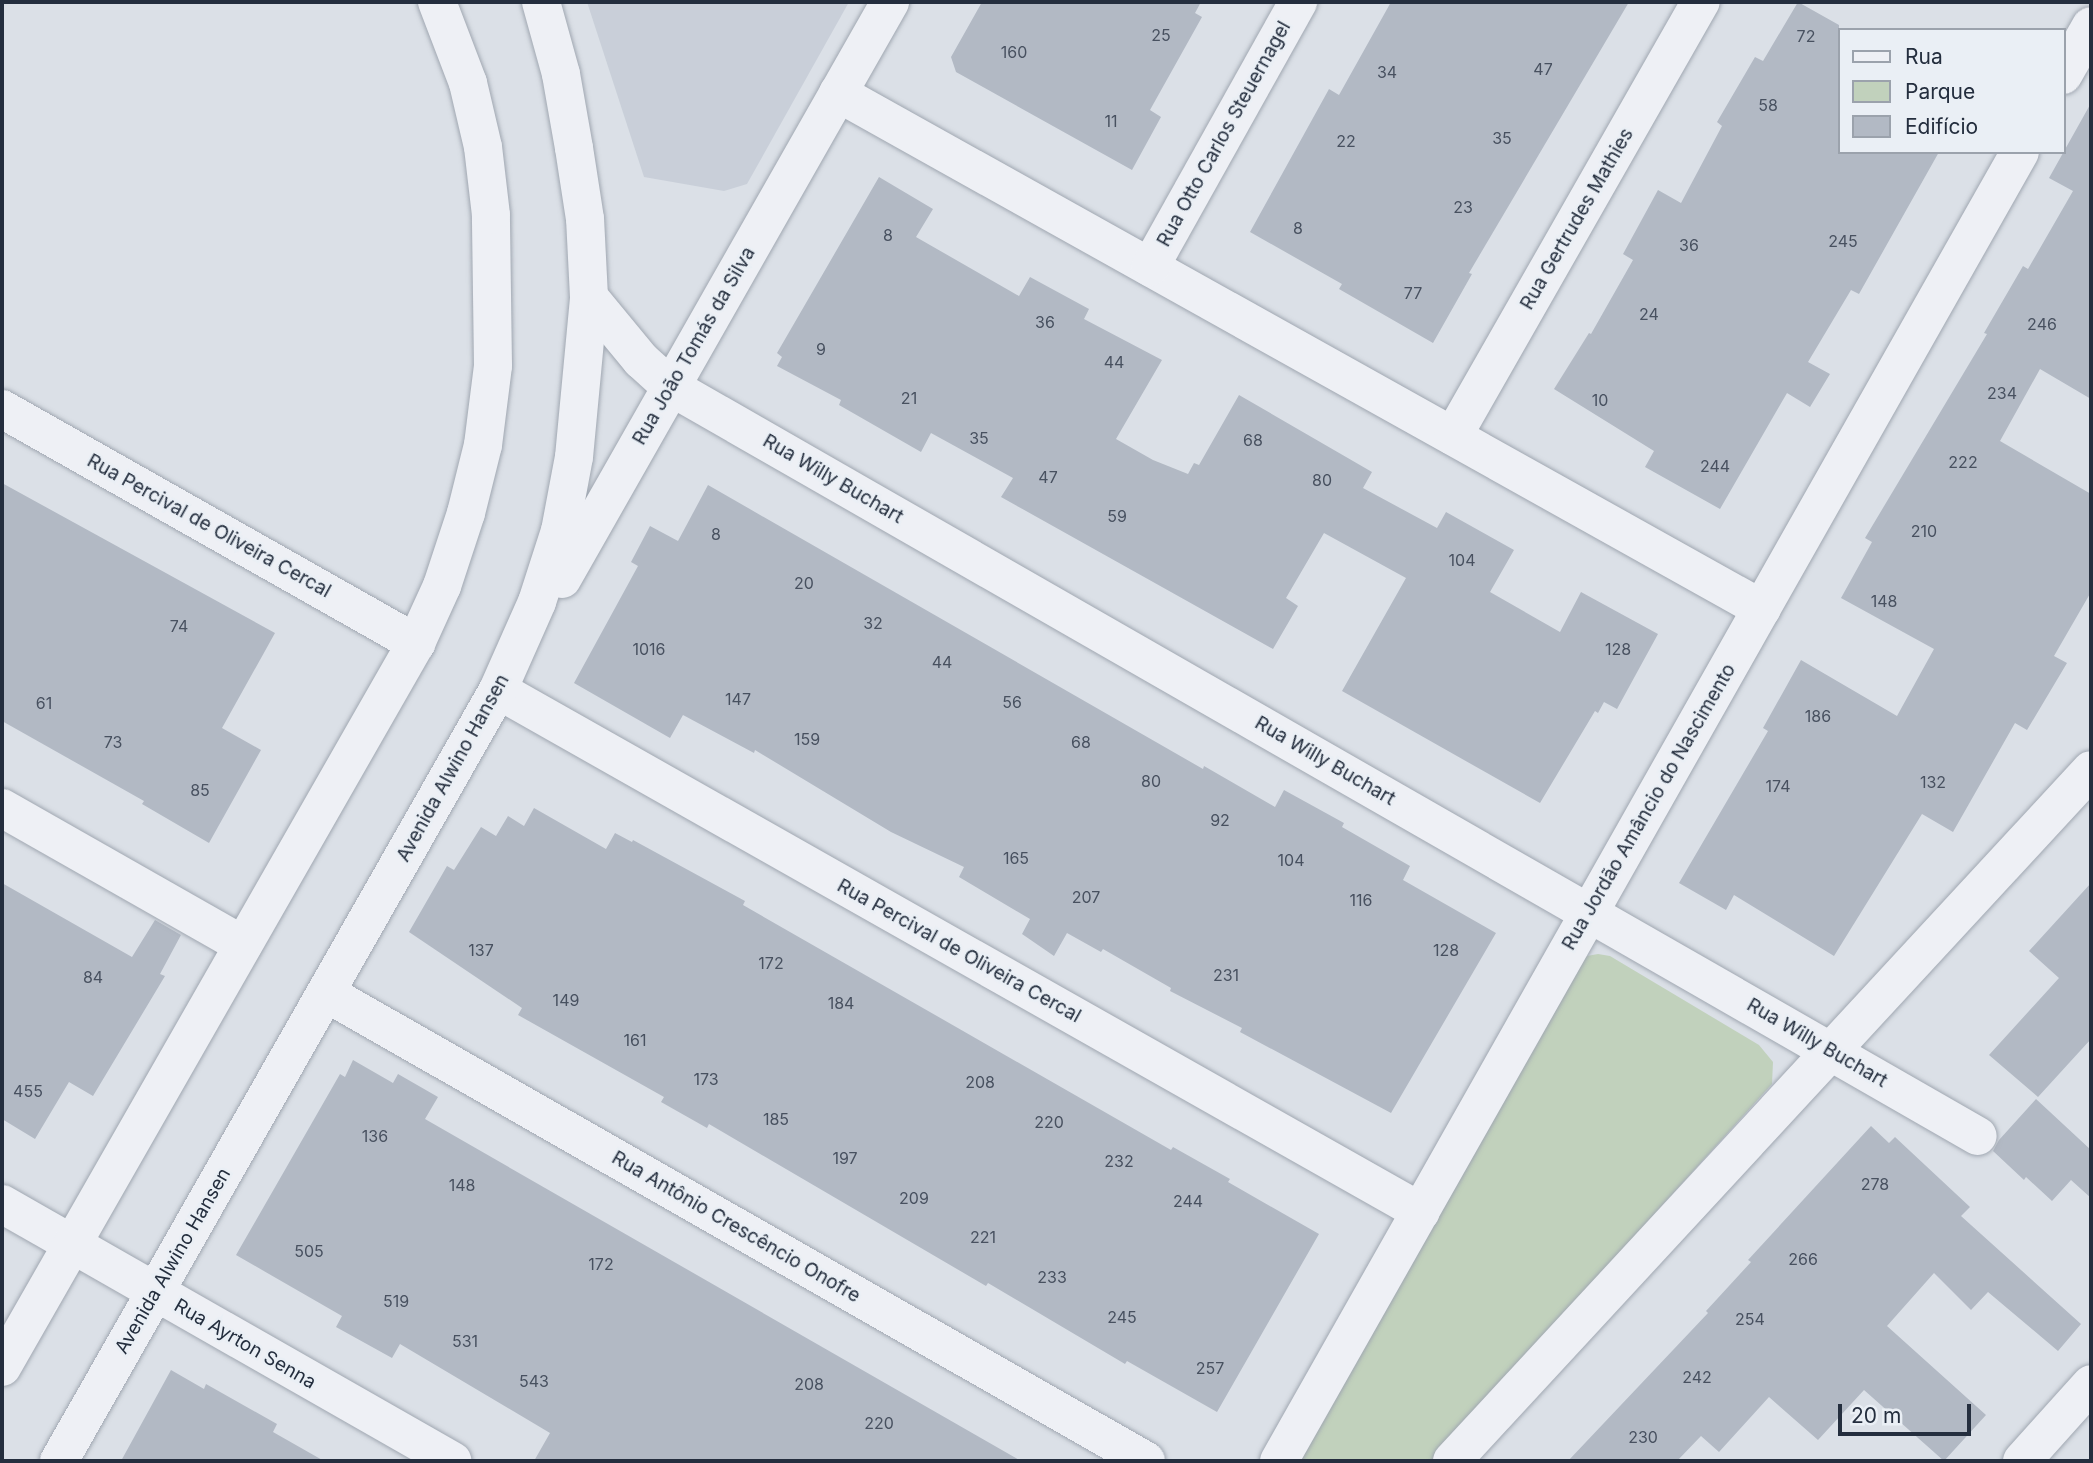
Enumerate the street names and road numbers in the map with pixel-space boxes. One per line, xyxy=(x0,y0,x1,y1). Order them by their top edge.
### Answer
street label: Rua Otto Carlos Steuernagel xyxy=(1152,17,1296,251)
street label: Rua Gertrudes Mathies xyxy=(1516,124,1638,314)
street label: Rua João Tomás da Silva xyxy=(628,243,760,449)
street label: Rua Willy Buchart xyxy=(759,430,907,528)
street label: Rua Percival de Oliveira Cercal xyxy=(83,449,335,603)
street label: Rua Jordão Amâncio do Nascimento xyxy=(1557,660,1741,954)
street label: Avenida Alwino Hansen xyxy=(392,670,514,866)
street label: Rua Willy Buchart xyxy=(1251,712,1399,810)
street label: Rua Percival de Oliveira Cercal xyxy=(833,874,1085,1028)
street label: Rua Willy Buchart xyxy=(1743,994,1891,1092)
street label: Rua Antônio Crescêncio Onofre xyxy=(608,1146,864,1308)
street label: Avenida Alwino Hansen xyxy=(110,1164,236,1358)
street label: Rua Ayrton Senna xyxy=(170,1294,320,1394)

